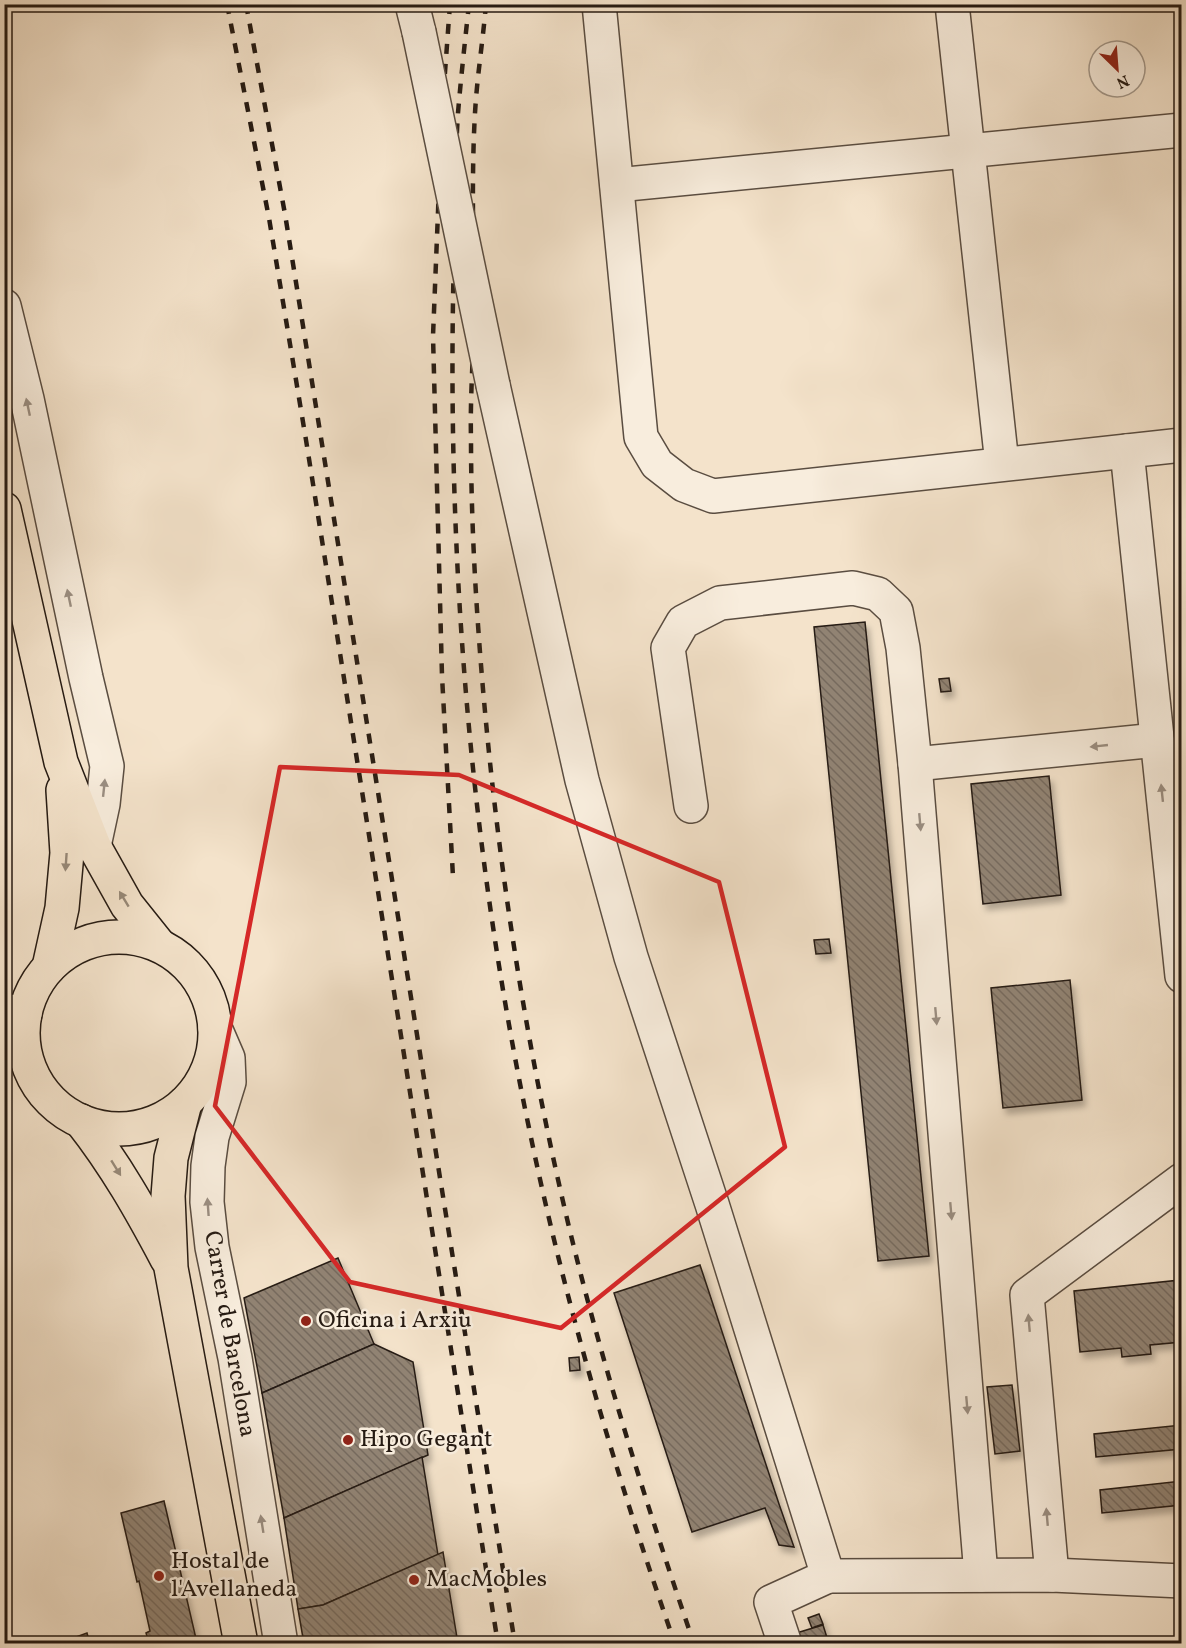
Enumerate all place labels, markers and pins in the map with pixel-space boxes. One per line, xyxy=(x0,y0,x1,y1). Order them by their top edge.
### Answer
place label: Oficina i Arxiu xyxy=(318,1304,472,1338)
marker: Oficina i Arxiu xyxy=(299,1314,313,1328)
place label: Hipo Gegant xyxy=(360,1423,493,1457)
marker: Hipo Gegant xyxy=(341,1433,355,1447)
place label: Hostal de l'Avellaneda xyxy=(171,1545,297,1607)
place label: MacMobles xyxy=(426,1563,547,1597)
marker: Hostal de l'Avellaneda xyxy=(152,1569,166,1583)
marker: MacMobles xyxy=(407,1573,421,1587)

